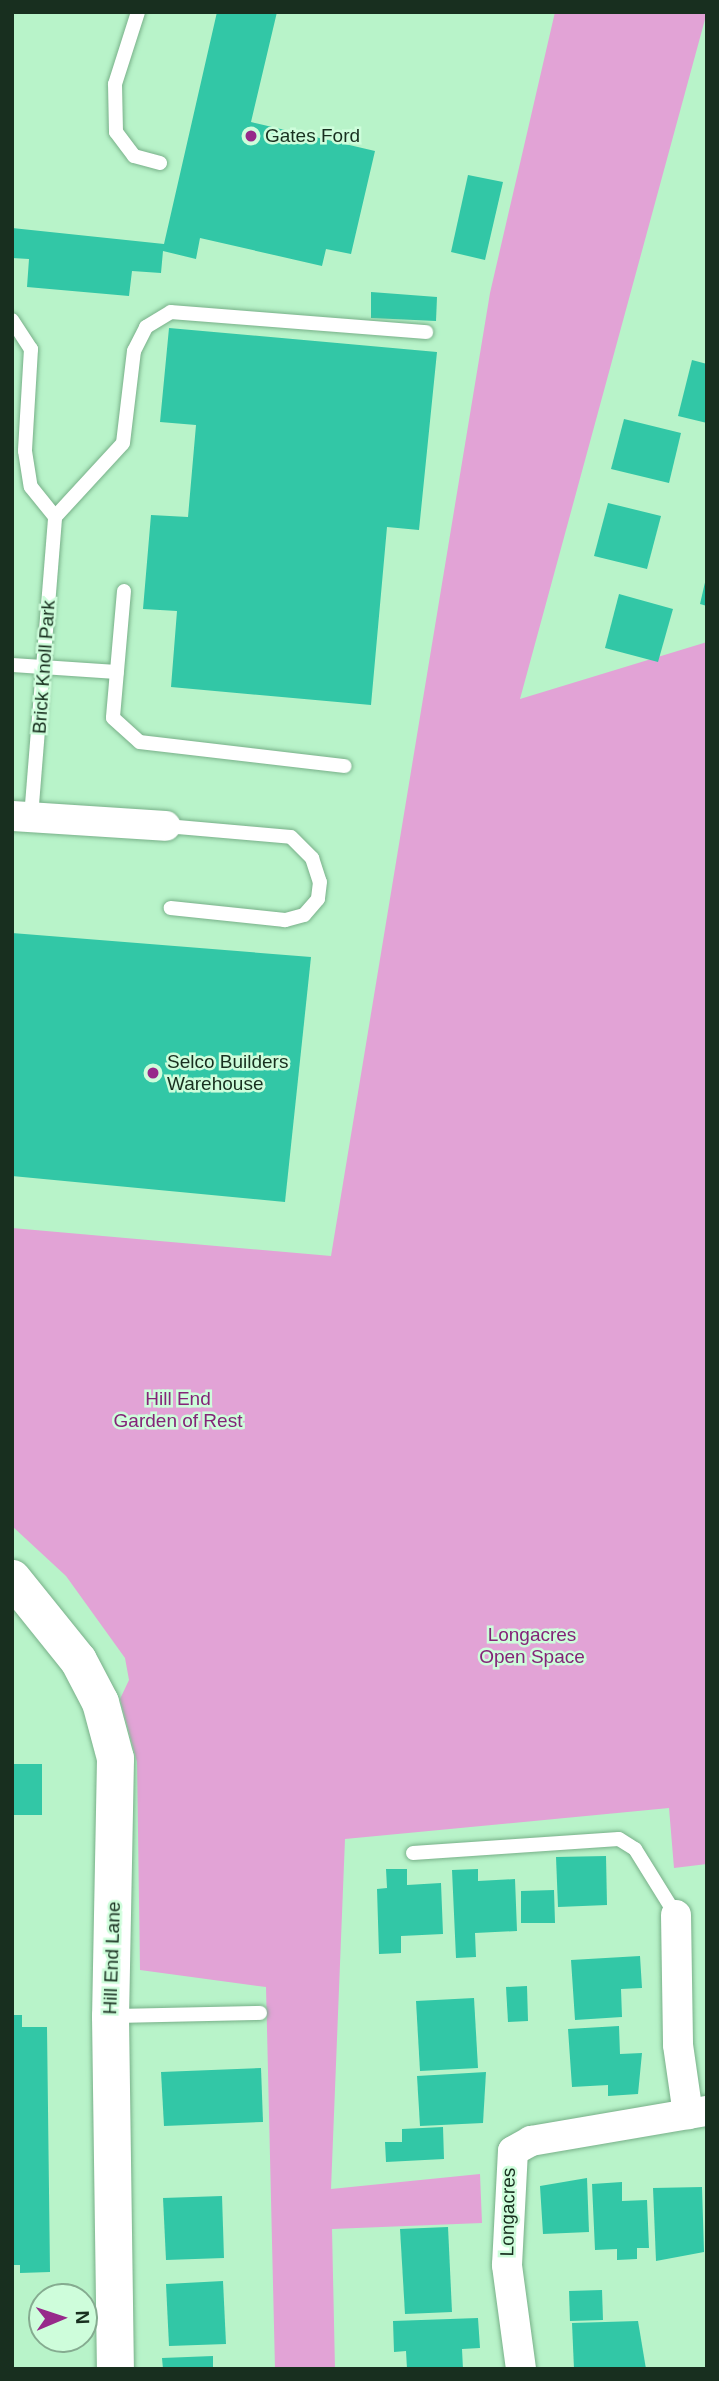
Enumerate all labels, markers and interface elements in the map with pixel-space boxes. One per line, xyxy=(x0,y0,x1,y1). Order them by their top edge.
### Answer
place label: Gates Ford xyxy=(265,125,360,147)
marker: Gates Ford xyxy=(243,128,259,144)
street label: Brick Knoll Park xyxy=(28,599,60,735)
place label: Selco Builders Warehouse xyxy=(167,1051,288,1095)
marker: Selco Builders Warehouse xyxy=(145,1065,161,1081)
park label: Hill End Garden of Rest xyxy=(114,1388,242,1432)
park label: Longacres Open Space xyxy=(479,1624,585,1668)
street label: Hill End Lane xyxy=(99,1901,125,2015)
street label: Longacres xyxy=(496,2167,520,2257)
north arrow xyxy=(28,2283,98,2353)
text: N xyxy=(72,2310,93,2325)

